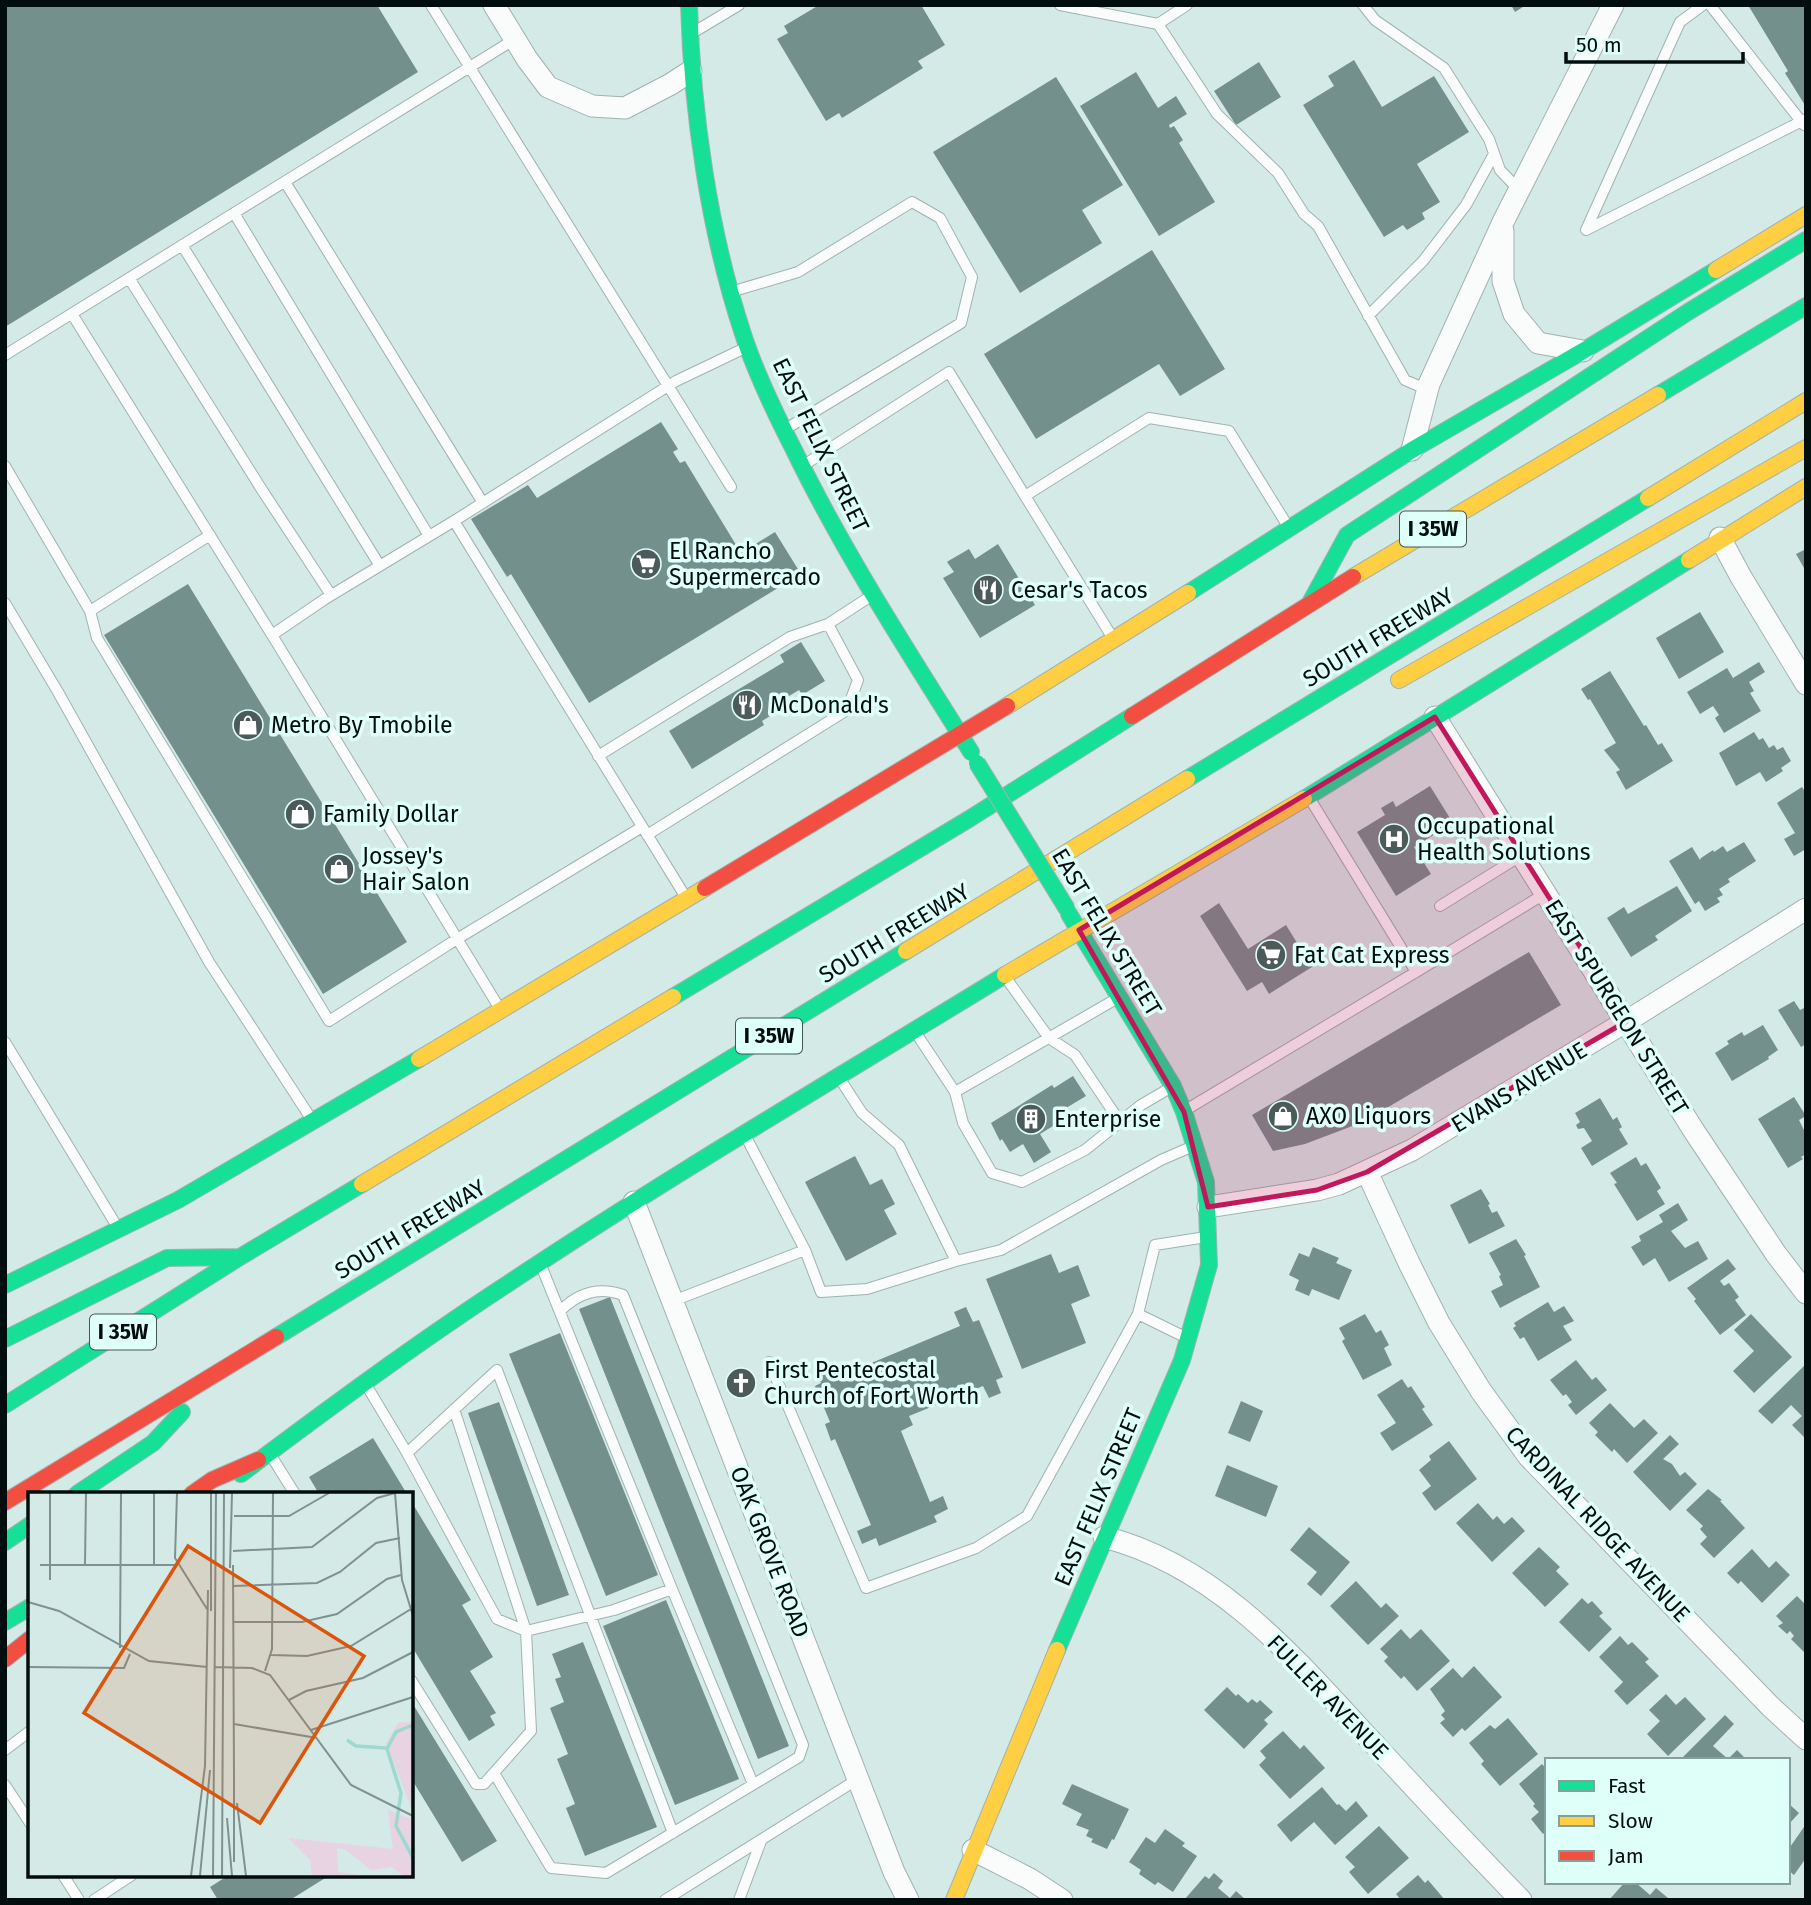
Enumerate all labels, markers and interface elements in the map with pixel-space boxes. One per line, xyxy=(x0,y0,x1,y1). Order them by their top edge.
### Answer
scale bar xyxy=(1566,21,1743,65)
text: 50 m xyxy=(1576,32,1622,58)
street label: EAST FELIX STREET xyxy=(767,353,875,537)
road number: I 35W xyxy=(1400,512,1466,546)
place label: El Rancho Supermercado xyxy=(669,537,821,591)
supermarket icon: El Rancho Supermercado xyxy=(629,547,663,581)
restaurant icon: Cesar's Tacos xyxy=(971,573,1005,607)
place label: Cesar's Tacos xyxy=(1011,576,1148,604)
street label: SOUTH FREEWAY xyxy=(1298,581,1459,693)
restaurant icon: McDonald's xyxy=(730,688,764,722)
place label: McDonald's xyxy=(770,691,889,719)
shop icon: Metro By Tmobile xyxy=(231,708,265,742)
place label: Metro By Tmobile xyxy=(271,711,453,739)
shop icon: Family Dollar xyxy=(283,797,317,831)
place label: Family Dollar xyxy=(323,800,459,828)
place label: Occupational Health Solutions xyxy=(1417,812,1590,866)
hospital icon: Occupational Health Solutions xyxy=(1377,822,1411,856)
place label: Jossey's Hair Salon xyxy=(362,842,470,896)
street label: EAST FELIX STREET xyxy=(1046,843,1168,1021)
shop icon: Jossey's Hair Salon xyxy=(322,852,356,886)
street label: SOUTH FREEWAY xyxy=(814,877,975,989)
street label: EAST SPURGEON STREET xyxy=(1539,894,1695,1120)
supermarket icon: Fat Cat Express xyxy=(1254,938,1288,972)
place label: Fat Cat Express xyxy=(1294,941,1449,969)
road number: I 35W xyxy=(736,1018,802,1054)
street label: EVANS AVENUE xyxy=(1446,1035,1592,1139)
shop icon: AXO Liquors xyxy=(1266,1099,1300,1133)
building icon: Enterprise xyxy=(1014,1102,1048,1136)
place label: AXO Liquors xyxy=(1306,1102,1431,1130)
place label: Enterprise xyxy=(1054,1105,1161,1133)
street label: SOUTH FREEWAY xyxy=(330,1173,491,1285)
road number: I 35W xyxy=(90,1314,156,1350)
place label: First Pentecostal Church of Fort Worth xyxy=(764,1356,980,1410)
church icon: First Pentecostal Church of Fort Worth xyxy=(724,1366,758,1400)
street label: EAST FELIX STREET xyxy=(1048,1404,1148,1590)
street label: CARDINAL RIDGE AVENUE xyxy=(1500,1420,1696,1628)
street label: OAK GROVE ROAD xyxy=(724,1462,816,1642)
inset map xyxy=(28,1492,413,1877)
street label: FULLER AVENUE xyxy=(1261,1629,1395,1765)
legend xyxy=(1545,1758,1790,1884)
text: Fast xyxy=(1608,1773,1646,1799)
text: Slow xyxy=(1608,1808,1653,1834)
text: Jam xyxy=(1608,1843,1644,1869)

